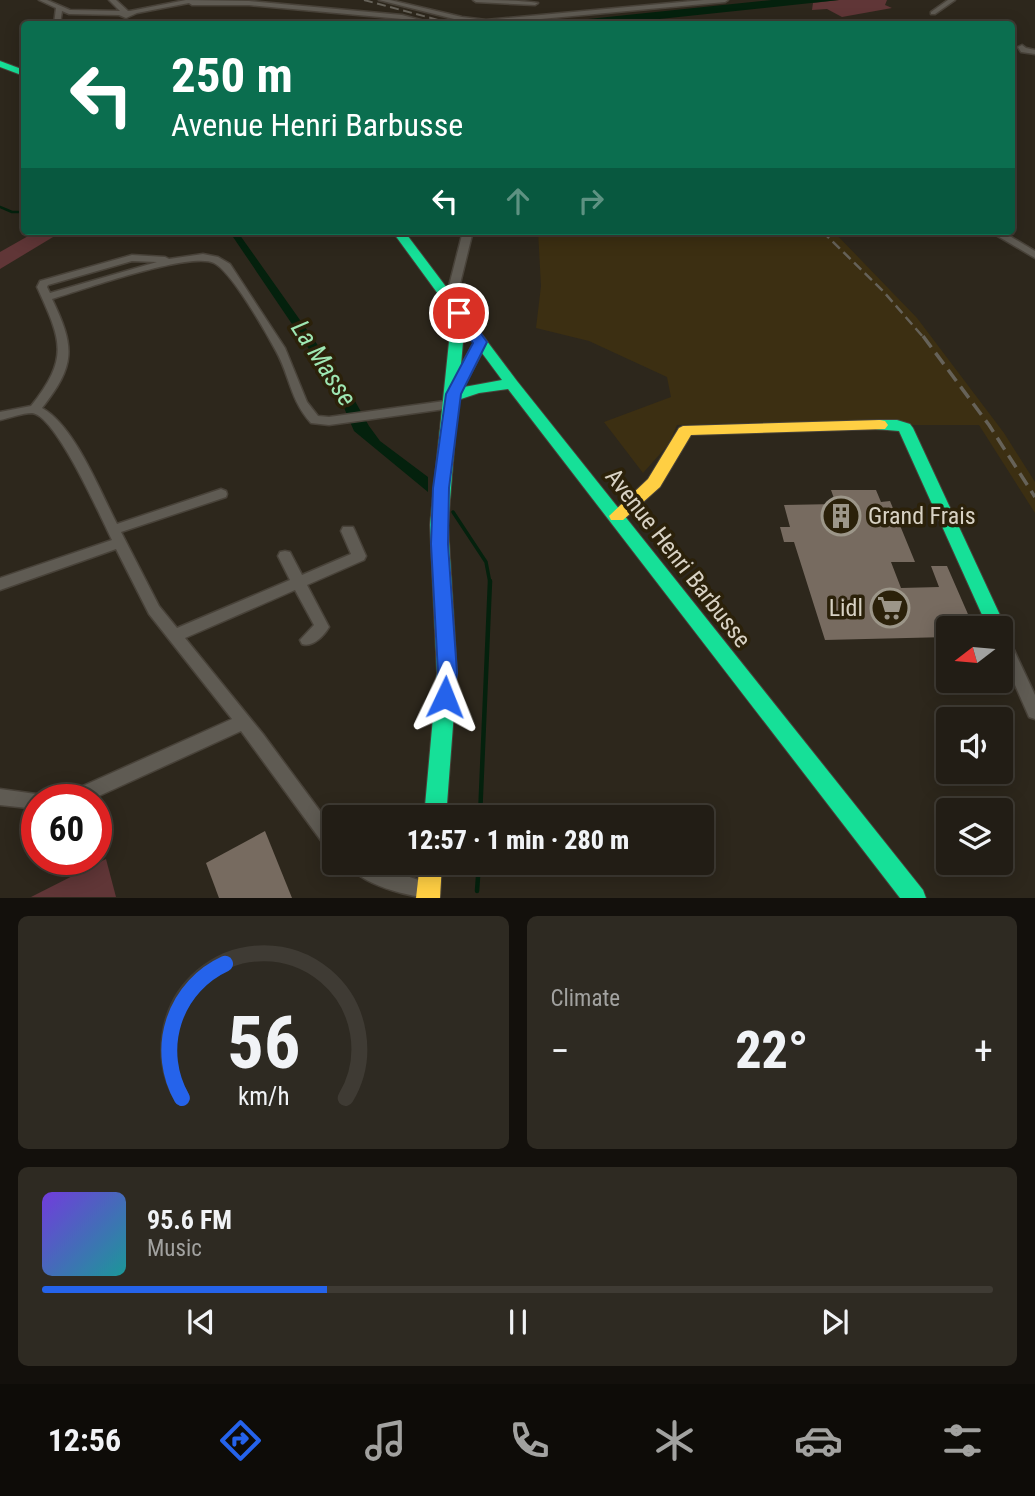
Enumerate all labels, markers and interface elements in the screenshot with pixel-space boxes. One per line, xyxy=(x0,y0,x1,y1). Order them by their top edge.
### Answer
text: 250 m xyxy=(171,47,293,104)
icon: left xyxy=(56,49,147,140)
text: Avenue Henri Barbusse xyxy=(171,106,463,144)
icon: left xyxy=(426,182,464,220)
icon: ahead xyxy=(499,182,537,220)
icon: right xyxy=(572,182,610,220)
pin xyxy=(429,283,489,343)
icon: arrive xyxy=(440,294,478,332)
water label: La Masse xyxy=(285,315,363,411)
street label: Avenue Henri Barbusse xyxy=(599,463,757,653)
building icon: Grand Frais xyxy=(820,495,862,537)
place label: Grand Frais xyxy=(868,502,976,530)
supermarket icon: Lidl xyxy=(869,587,911,629)
place label: Lidl xyxy=(829,594,863,622)
north arrow xyxy=(936,616,1013,693)
map controls xyxy=(936,616,1013,875)
position arrow xyxy=(408,660,482,734)
button: sound xyxy=(936,707,1013,784)
speed limit sign: 60 xyxy=(21,784,112,875)
button: layers xyxy=(936,798,1013,875)
text: 12:57 · 1 min · 280 m xyxy=(407,825,629,855)
text: Climate xyxy=(551,985,620,1012)
text: 56 xyxy=(226,1001,300,1087)
text: 22° xyxy=(735,1020,808,1081)
text: − xyxy=(551,1029,570,1073)
text: + xyxy=(974,1029,993,1073)
text: km/h xyxy=(238,1082,289,1111)
text: 95.6 FM xyxy=(147,1205,232,1235)
text: Music xyxy=(147,1235,202,1262)
icon: previous xyxy=(182,1303,220,1341)
icon: pause xyxy=(499,1303,537,1341)
icon: next xyxy=(816,1303,854,1341)
icon: directions xyxy=(216,1416,265,1465)
icon: music xyxy=(361,1416,410,1465)
icon: phone xyxy=(505,1416,554,1465)
icon: climate xyxy=(650,1416,699,1465)
icon: car xyxy=(794,1416,843,1465)
icon: filters xyxy=(938,1416,987,1465)
text: 12:56 xyxy=(48,1421,121,1459)

